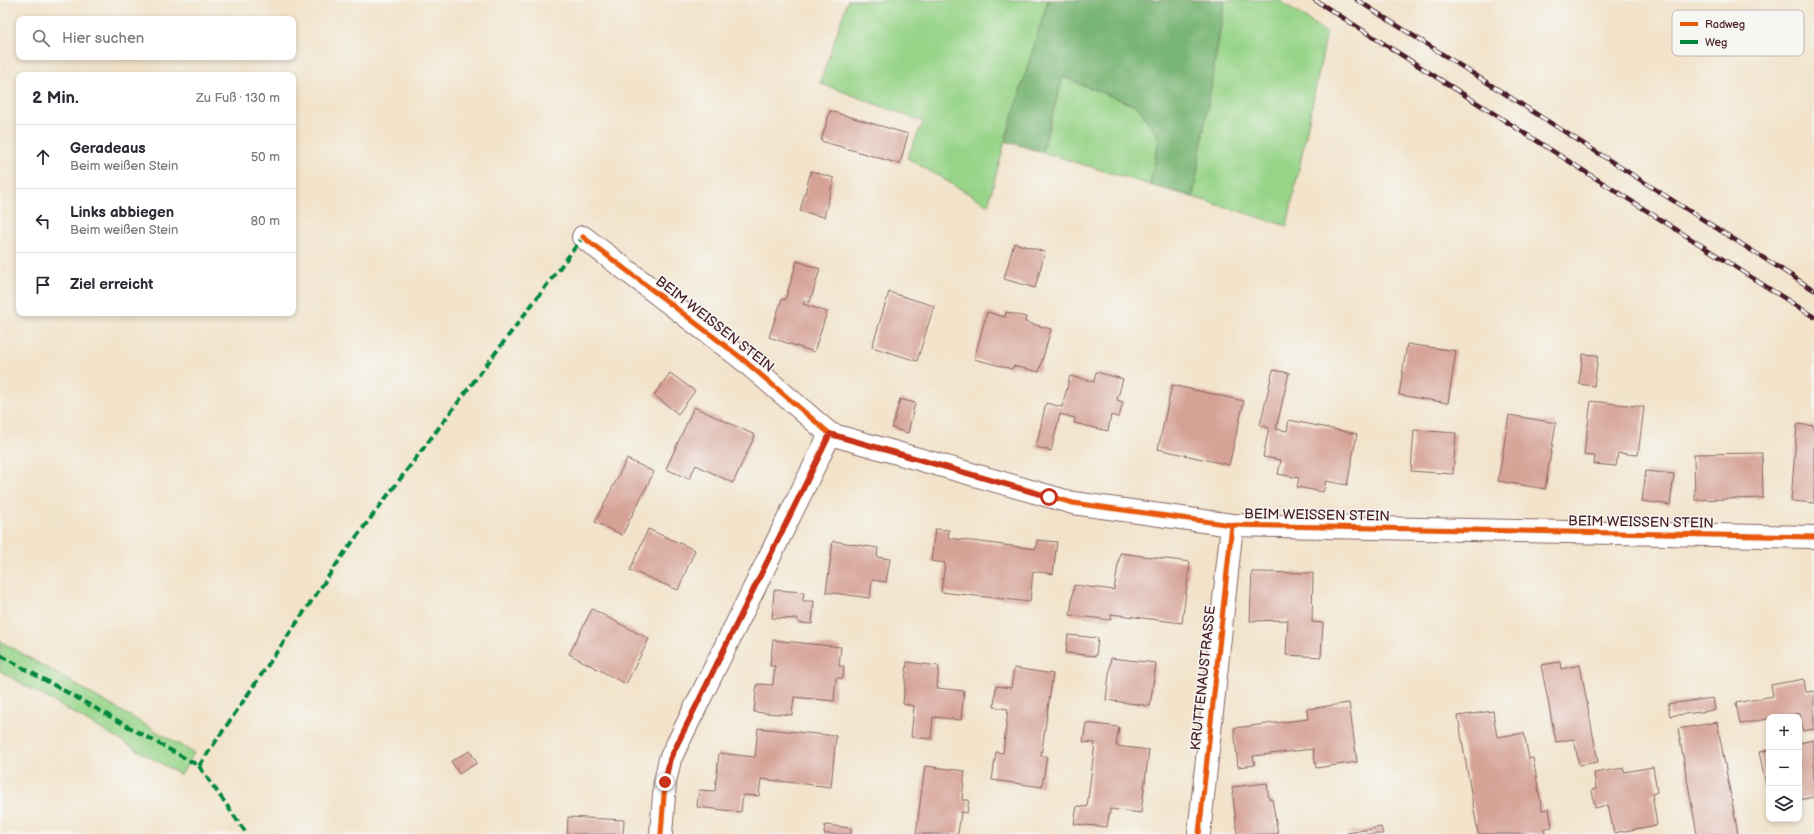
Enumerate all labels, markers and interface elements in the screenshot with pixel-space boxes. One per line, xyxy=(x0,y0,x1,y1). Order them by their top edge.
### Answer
legend xyxy=(1672,10,1804,56)
search box xyxy=(16,16,296,60)
text: Radweg xyxy=(1705,18,1745,31)
icon: search xyxy=(30,27,52,49)
text: Hier suchen xyxy=(62,29,144,48)
text: Weg xyxy=(1705,36,1727,49)
text: 2 Min. xyxy=(32,88,79,108)
text: Zu Fuß · 130 m xyxy=(196,90,280,106)
text: Geradeaus xyxy=(70,139,146,158)
icon: ahead xyxy=(32,146,54,168)
text: 50 m xyxy=(251,149,280,165)
text: Beim weißen Stein xyxy=(70,158,178,174)
text: Links abbiegen xyxy=(70,203,174,222)
icon: left xyxy=(32,210,54,232)
text: 80 m xyxy=(251,213,280,229)
text: Beim weißen Stein xyxy=(70,222,178,238)
street label: BEIM WEISSEN STEIN xyxy=(652,272,778,376)
icon: arrive xyxy=(32,274,54,296)
text: Ziel erreicht xyxy=(70,275,153,294)
route start xyxy=(1040,488,1058,506)
street label: BEIM WEISSEN STEIN xyxy=(1244,505,1390,525)
street label: BEIM WEISSEN STEIN xyxy=(1568,512,1714,532)
street label: KRUTTENAUSTRASSE xyxy=(1187,605,1219,751)
map controls xyxy=(1766,714,1802,822)
button: + xyxy=(1766,714,1802,750)
button: − xyxy=(1766,750,1802,786)
route end xyxy=(656,773,674,791)
button: layers xyxy=(1766,786,1802,822)

